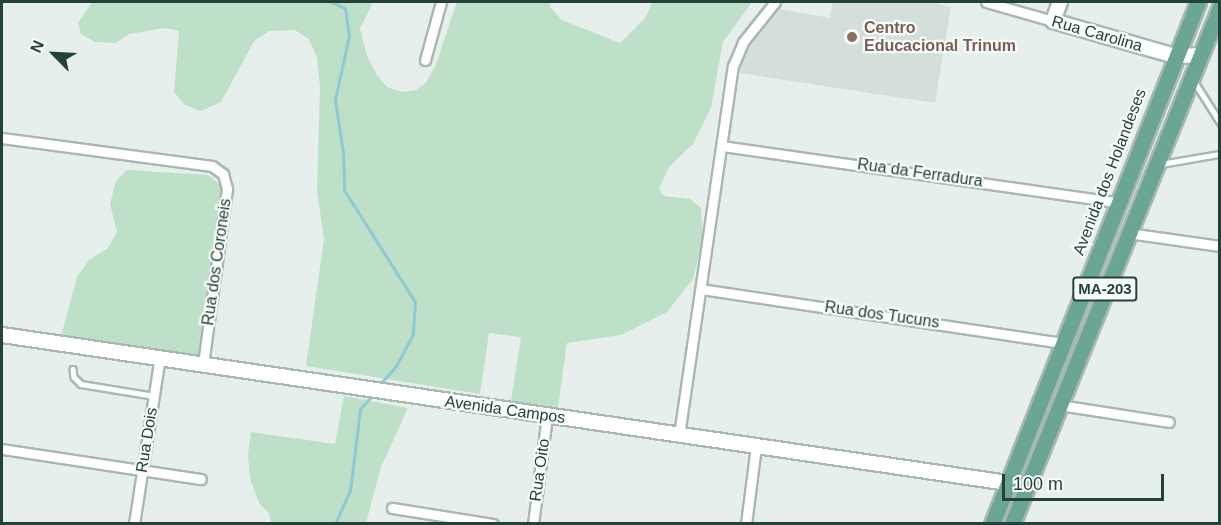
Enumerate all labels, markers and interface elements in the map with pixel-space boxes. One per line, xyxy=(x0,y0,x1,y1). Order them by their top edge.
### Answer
street label: Rua Carolina xyxy=(1049,12,1145,56)
place label: Centro Educacional Trinum xyxy=(864,18,1016,56)
north arrow xyxy=(24,24,84,84)
marker: Centro Educacional Trinum xyxy=(845,30,859,44)
text: N xyxy=(27,38,47,55)
street label: Avenida dos Holandeses xyxy=(1069,86,1151,258)
street label: Rua da Ferradura xyxy=(856,155,984,191)
street label: Rua dos Coroneis xyxy=(199,197,235,327)
road number: MA-203 xyxy=(1072,277,1138,301)
street label: Rua dos Tucuns xyxy=(823,297,941,333)
street label: Avenida Campos xyxy=(443,392,567,428)
street label: Rua Dois xyxy=(132,406,162,474)
street label: Rua Oito xyxy=(526,437,554,503)
scale bar xyxy=(1005,462,1167,500)
text: 100 m xyxy=(1013,474,1063,494)

